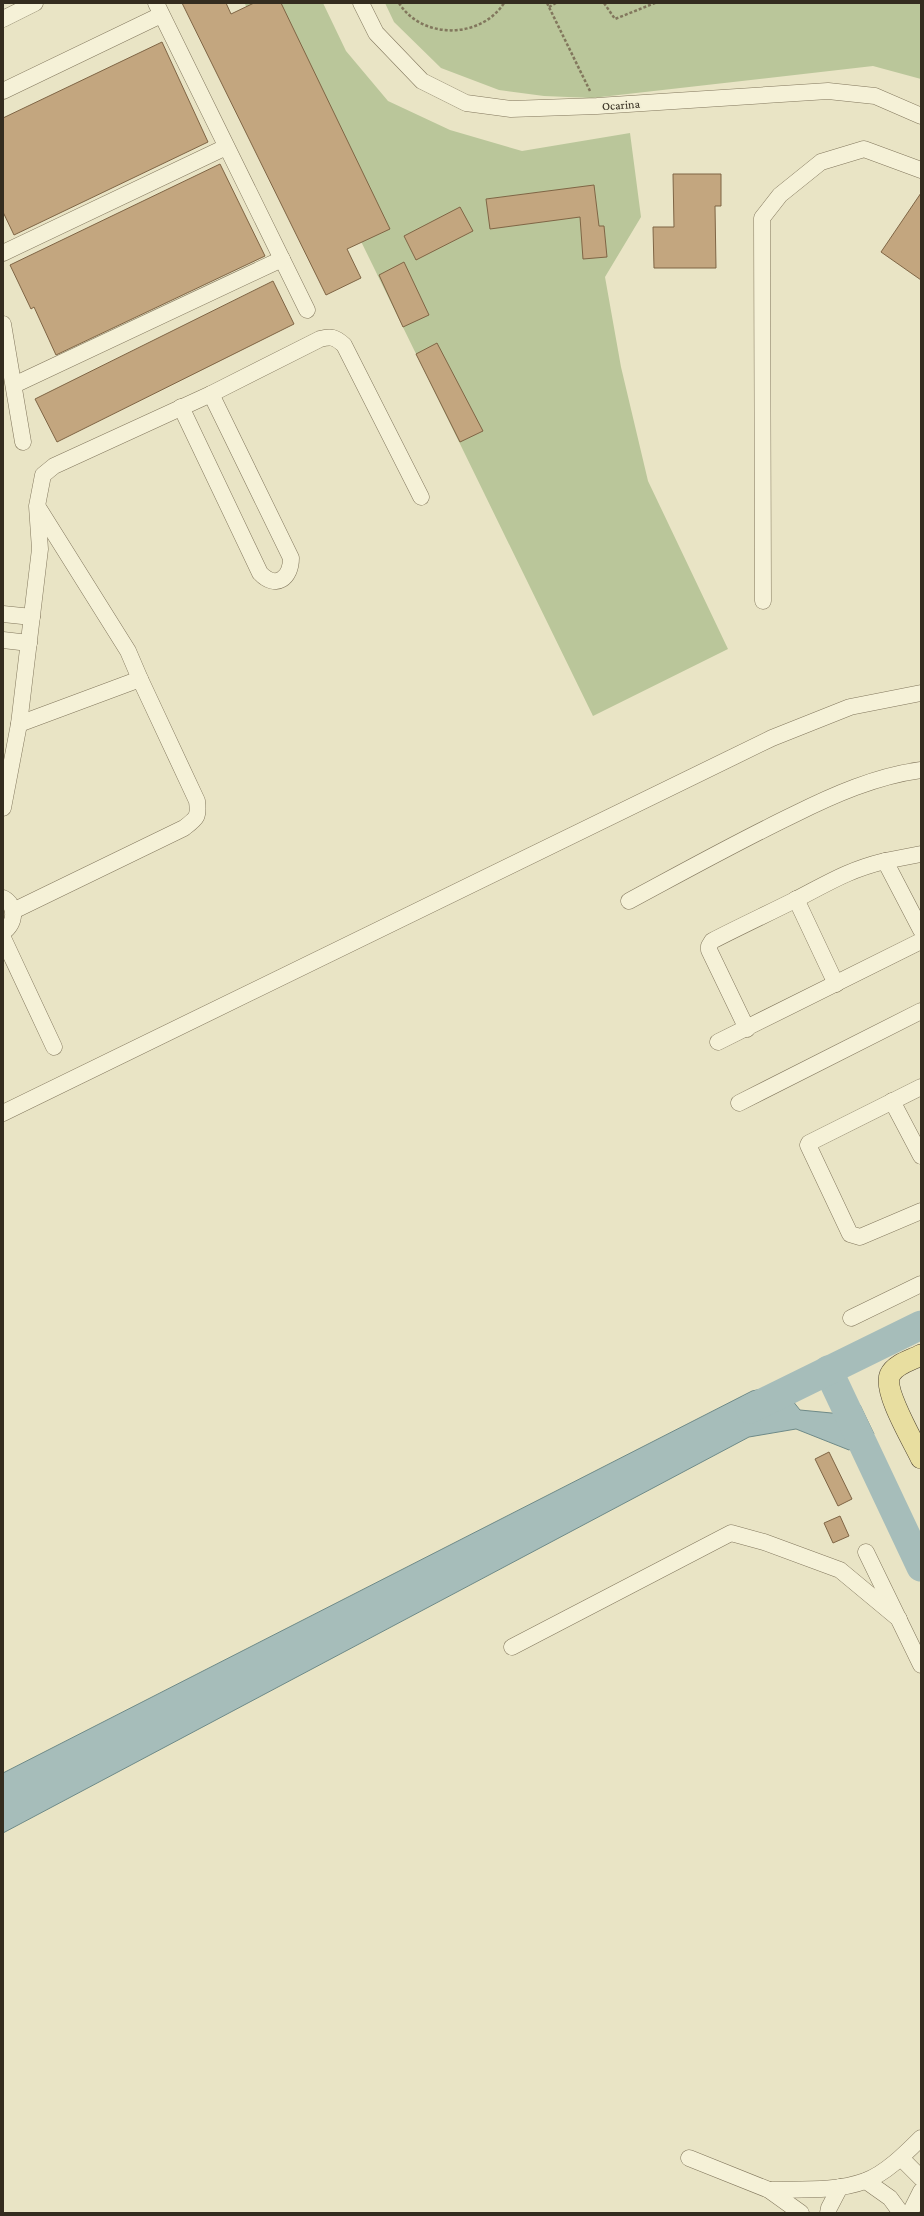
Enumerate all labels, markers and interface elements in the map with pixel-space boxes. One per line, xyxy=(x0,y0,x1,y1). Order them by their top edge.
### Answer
street label: Ocarina xyxy=(602,97,641,113)

